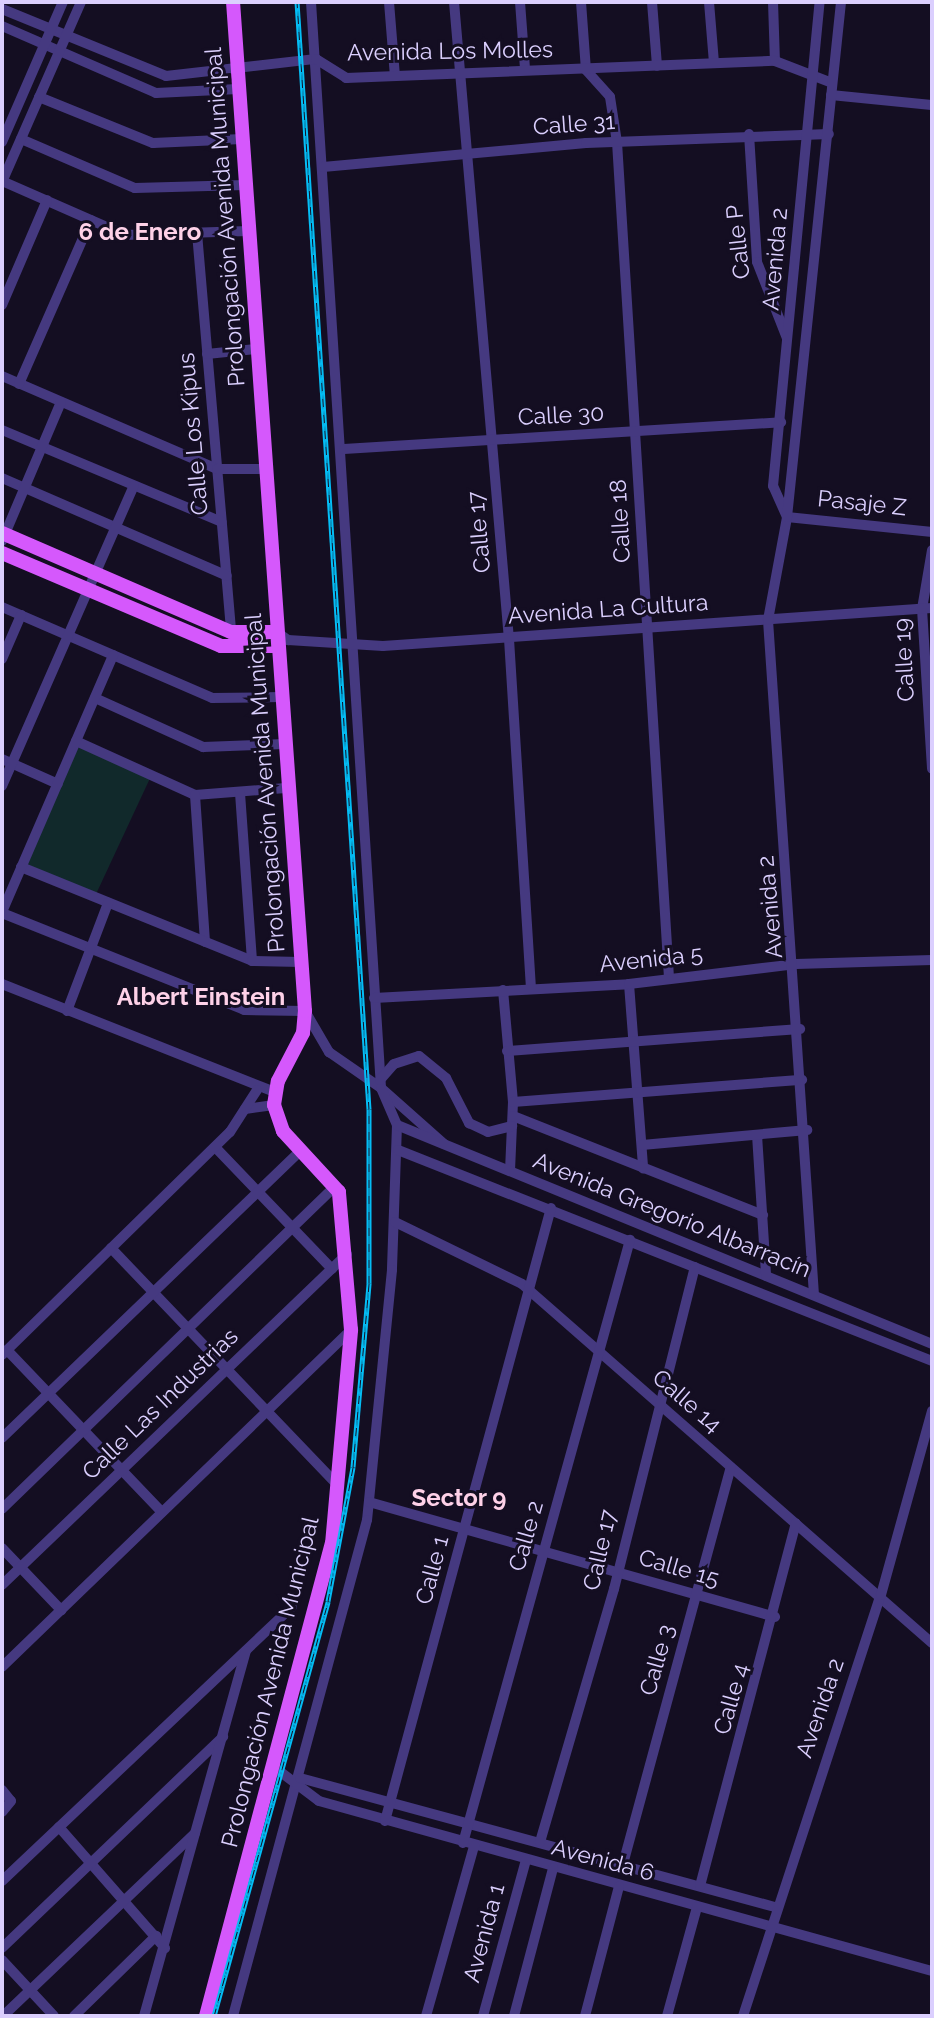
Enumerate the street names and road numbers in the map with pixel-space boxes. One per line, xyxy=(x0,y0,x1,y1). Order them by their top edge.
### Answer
street label: Avenida Los Molles xyxy=(347,35,553,67)
street label: Prolongación Avenida Municipal xyxy=(199,46,251,388)
street label: Calle 31 xyxy=(532,107,616,141)
street label: Calle P xyxy=(720,204,756,280)
street label: Avenida 2 xyxy=(757,206,793,312)
street label: Calle Los Kipus xyxy=(172,352,214,516)
street label: Calle 30 xyxy=(517,399,605,431)
street label: Calle 18 xyxy=(604,478,636,564)
street label: Pasaje Z xyxy=(816,485,908,521)
street label: Calle 17 xyxy=(462,490,496,574)
street label: Avenida La Cultura xyxy=(507,588,709,630)
street label: Prolongación Avenida Municipal xyxy=(239,612,291,954)
street label: Calle 19 xyxy=(888,618,920,702)
street label: Avenida 2 xyxy=(752,854,788,960)
street label: Avenida 5 xyxy=(598,940,704,978)
street label: Avenida Gregorio Albarracín xyxy=(529,1146,815,1284)
street label: Calle Las Industrias xyxy=(76,1323,244,1485)
street label: Calle 14 xyxy=(647,1363,727,1439)
street label: Calle 2 xyxy=(503,1498,549,1574)
street label: Calle 17 xyxy=(577,1507,623,1593)
street label: Prolongación Avenida Municipal xyxy=(215,1513,325,1851)
street label: Calle 1 xyxy=(410,1533,454,1607)
street label: Calle 15 xyxy=(636,1543,722,1593)
street label: Calle 3 xyxy=(634,1621,680,1699)
street label: Avenida 2 xyxy=(790,1655,850,1761)
street label: Calle 4 xyxy=(708,1660,754,1738)
street label: Avenida 6 xyxy=(549,1833,657,1887)
street label: Avenida 1 xyxy=(458,1881,510,1985)

